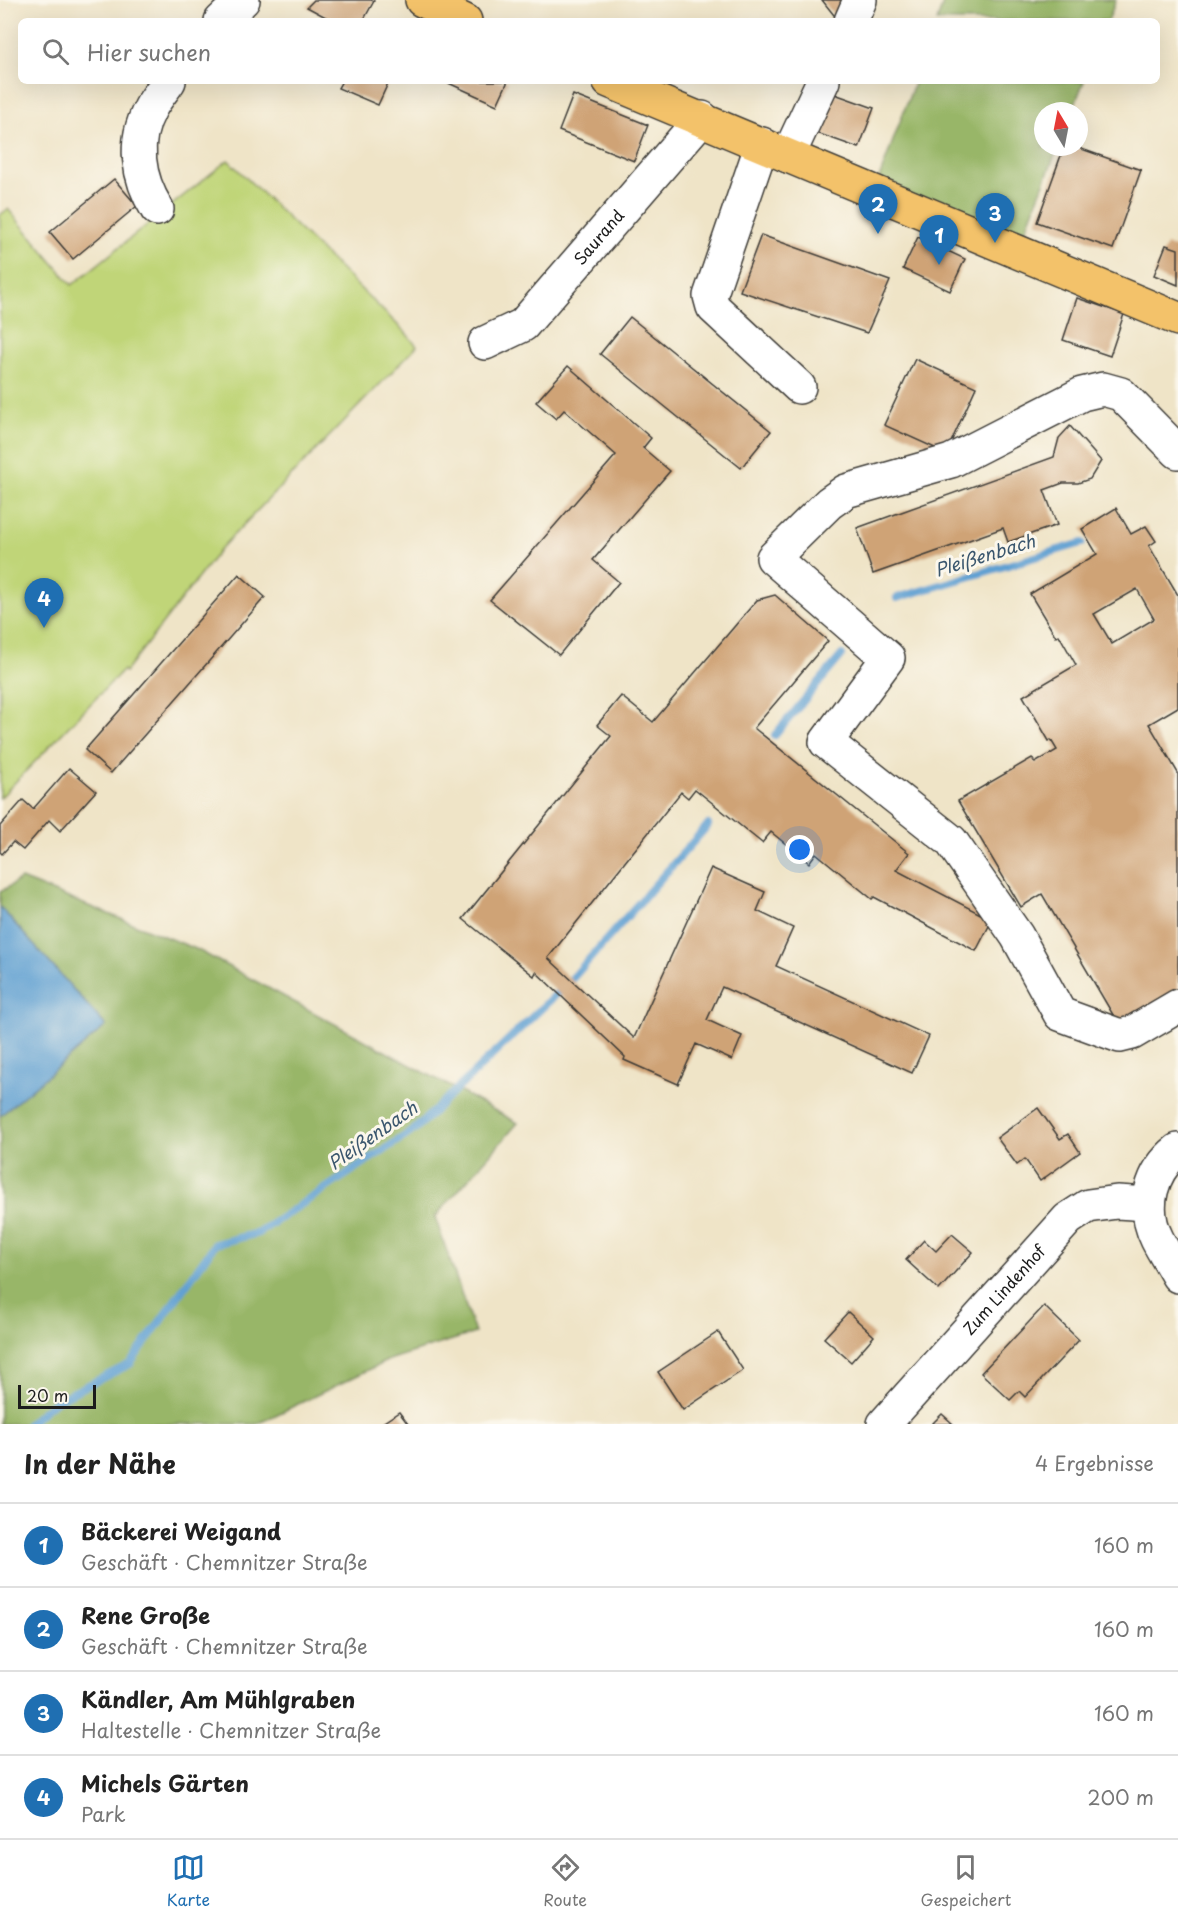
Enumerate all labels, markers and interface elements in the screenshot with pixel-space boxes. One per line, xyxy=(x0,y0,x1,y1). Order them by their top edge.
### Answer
search box xyxy=(18,18,1160,84)
icon: search xyxy=(39,35,72,68)
text: Hier suchen xyxy=(87,35,211,68)
north arrow xyxy=(1034,102,1088,156)
pin: 2 xyxy=(858,184,898,234)
pin: 3 xyxy=(976,194,1014,243)
street label: Saurand xyxy=(567,204,629,270)
pin: 1 xyxy=(920,216,958,265)
water label: Pleißenbach xyxy=(931,526,1039,583)
pin: 4 xyxy=(24,578,63,628)
your location xyxy=(785,835,814,864)
water label: Pleißenbach xyxy=(322,1094,423,1176)
street label: Zum Lindenhof xyxy=(957,1238,1052,1340)
scale bar xyxy=(18,1382,96,1410)
text: 20 m xyxy=(27,1383,68,1407)
text: In der Nähe xyxy=(24,1444,176,1483)
text: 4 Ergebnisse xyxy=(1035,1448,1154,1478)
text: Bäckerei Weigand xyxy=(81,1514,282,1547)
text: 1 xyxy=(39,1530,48,1560)
text: 160 m xyxy=(1094,1530,1154,1560)
text: Geschäft · Chemnitzer Straße xyxy=(81,1547,368,1577)
text: Rene Große xyxy=(81,1598,210,1631)
text: 2 xyxy=(36,1614,51,1644)
text: 160 m xyxy=(1094,1614,1154,1644)
text: Geschäft · Chemnitzer Straße xyxy=(81,1631,368,1661)
text: Kändler, Am Mühlgraben xyxy=(81,1682,355,1715)
text: 3 xyxy=(37,1698,50,1728)
text: 160 m xyxy=(1094,1698,1154,1728)
text: Haltestelle · Chemnitzer Straße xyxy=(81,1715,381,1745)
text: Michels Gärten xyxy=(81,1766,249,1799)
text: 4 xyxy=(37,1782,50,1812)
text: 200 m xyxy=(1087,1782,1154,1812)
text: Park xyxy=(81,1799,126,1829)
tab: Karte xyxy=(167,1851,210,1911)
tab: Route xyxy=(543,1851,587,1911)
tab: Gespeichert xyxy=(920,1851,1011,1911)

